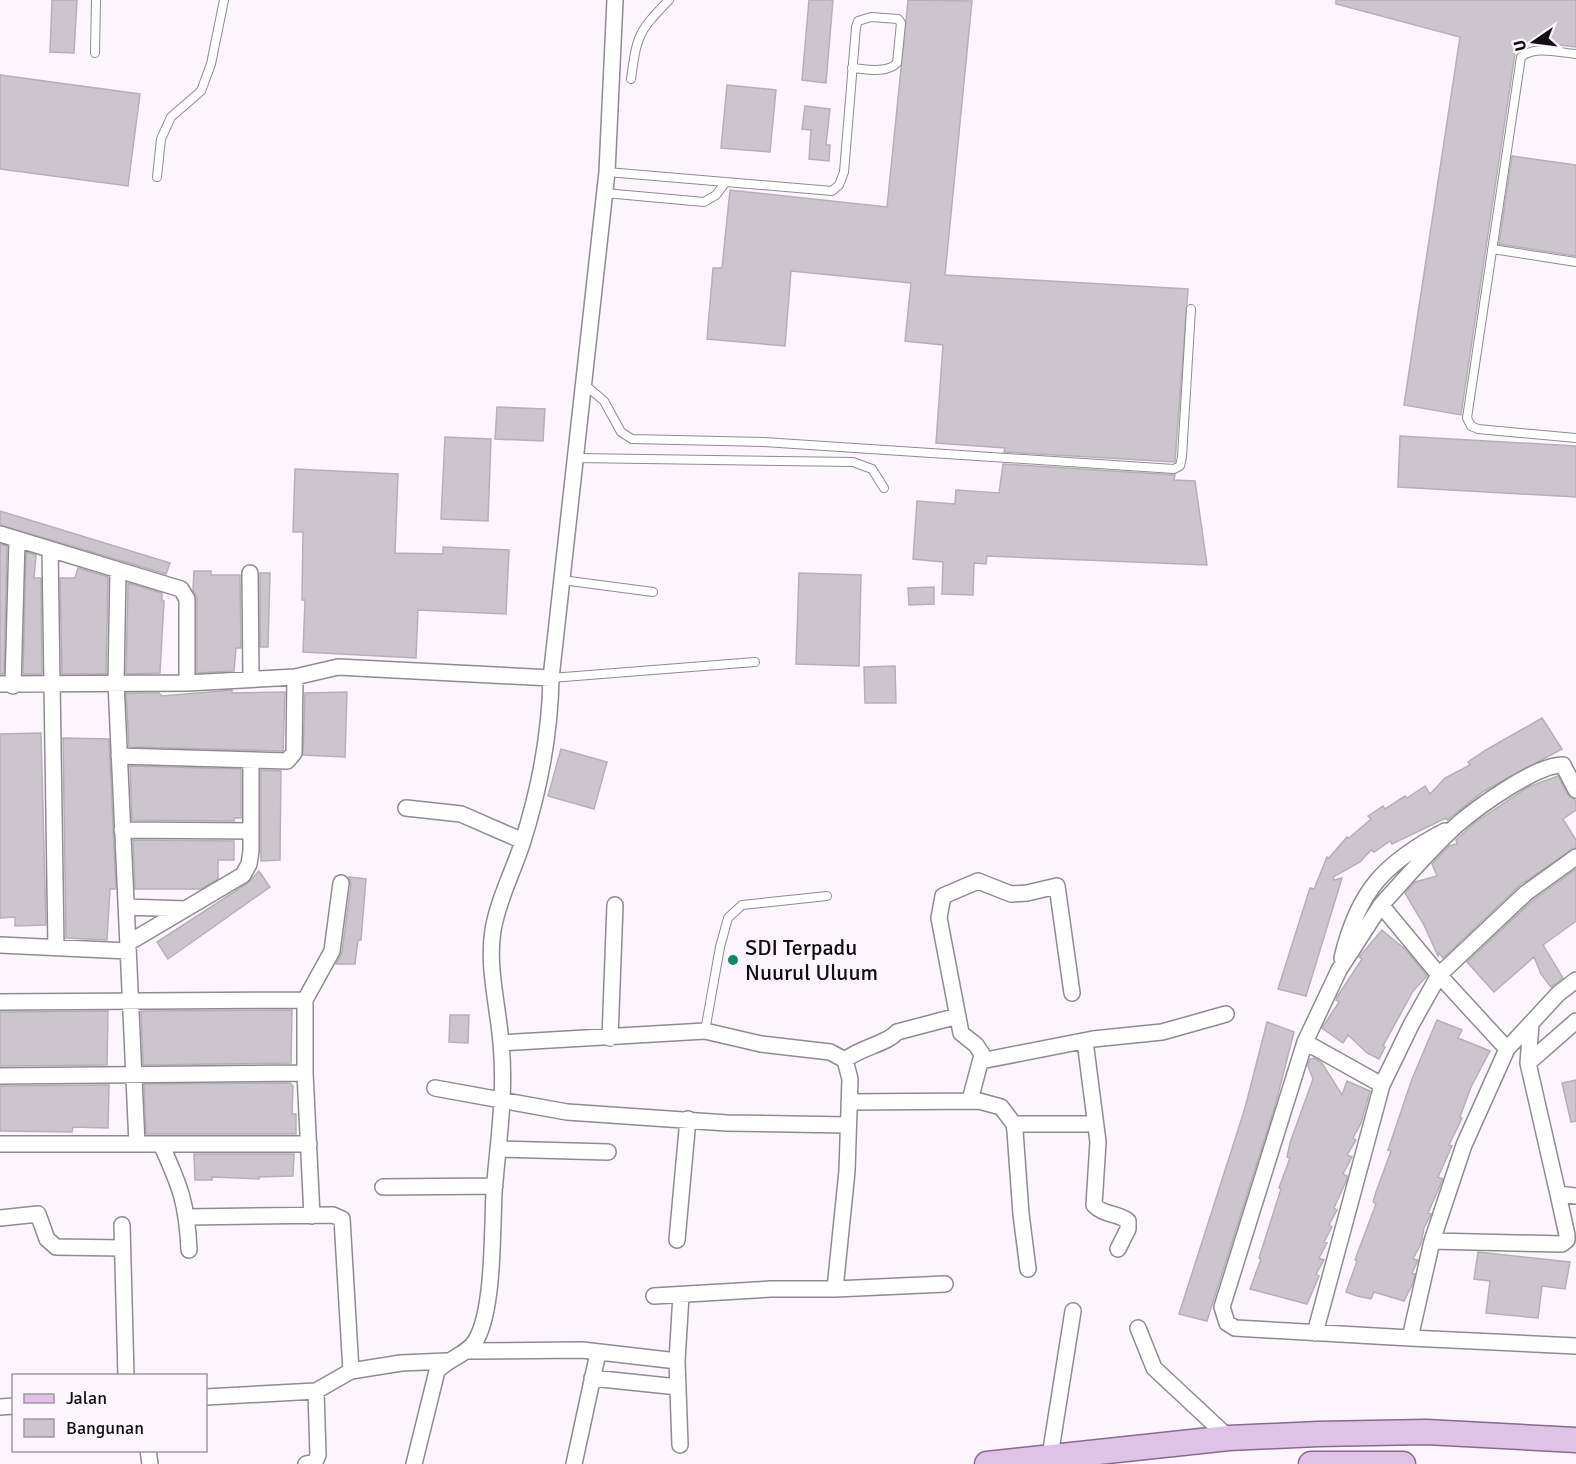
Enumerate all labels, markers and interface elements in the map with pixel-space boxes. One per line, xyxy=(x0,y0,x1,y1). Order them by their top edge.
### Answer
north arrow xyxy=(1504,12,1564,72)
text: U xyxy=(1509,38,1531,53)
place label: SDI Terpadu Nuurul Uluum xyxy=(745,934,878,986)
marker: SDI Terpadu Nuurul Uluum xyxy=(726,953,740,967)
legend xyxy=(12,1374,207,1452)
text: Jalan xyxy=(66,1387,107,1409)
text: Bangunan xyxy=(66,1417,144,1439)

